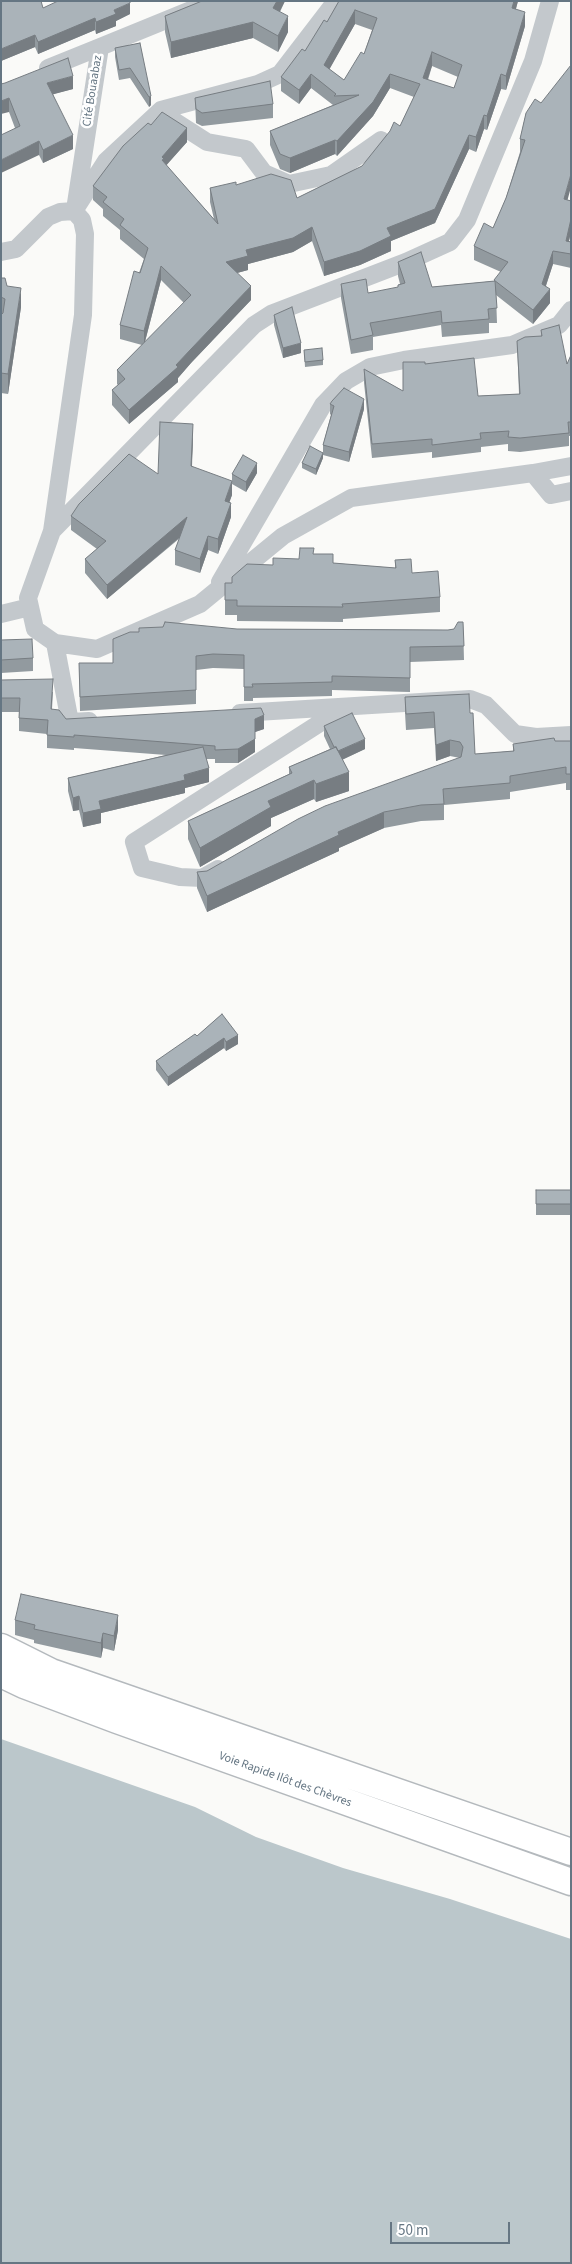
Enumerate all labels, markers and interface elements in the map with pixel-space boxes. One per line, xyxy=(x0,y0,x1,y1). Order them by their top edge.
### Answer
street label: Cité Bouaabaz xyxy=(80,54,106,128)
street label: Voie Rapide Ilôt des Chèvres xyxy=(217,1749,353,1811)
scale bar xyxy=(392,2212,512,2244)
text: 50 m xyxy=(398,2220,428,2241)

